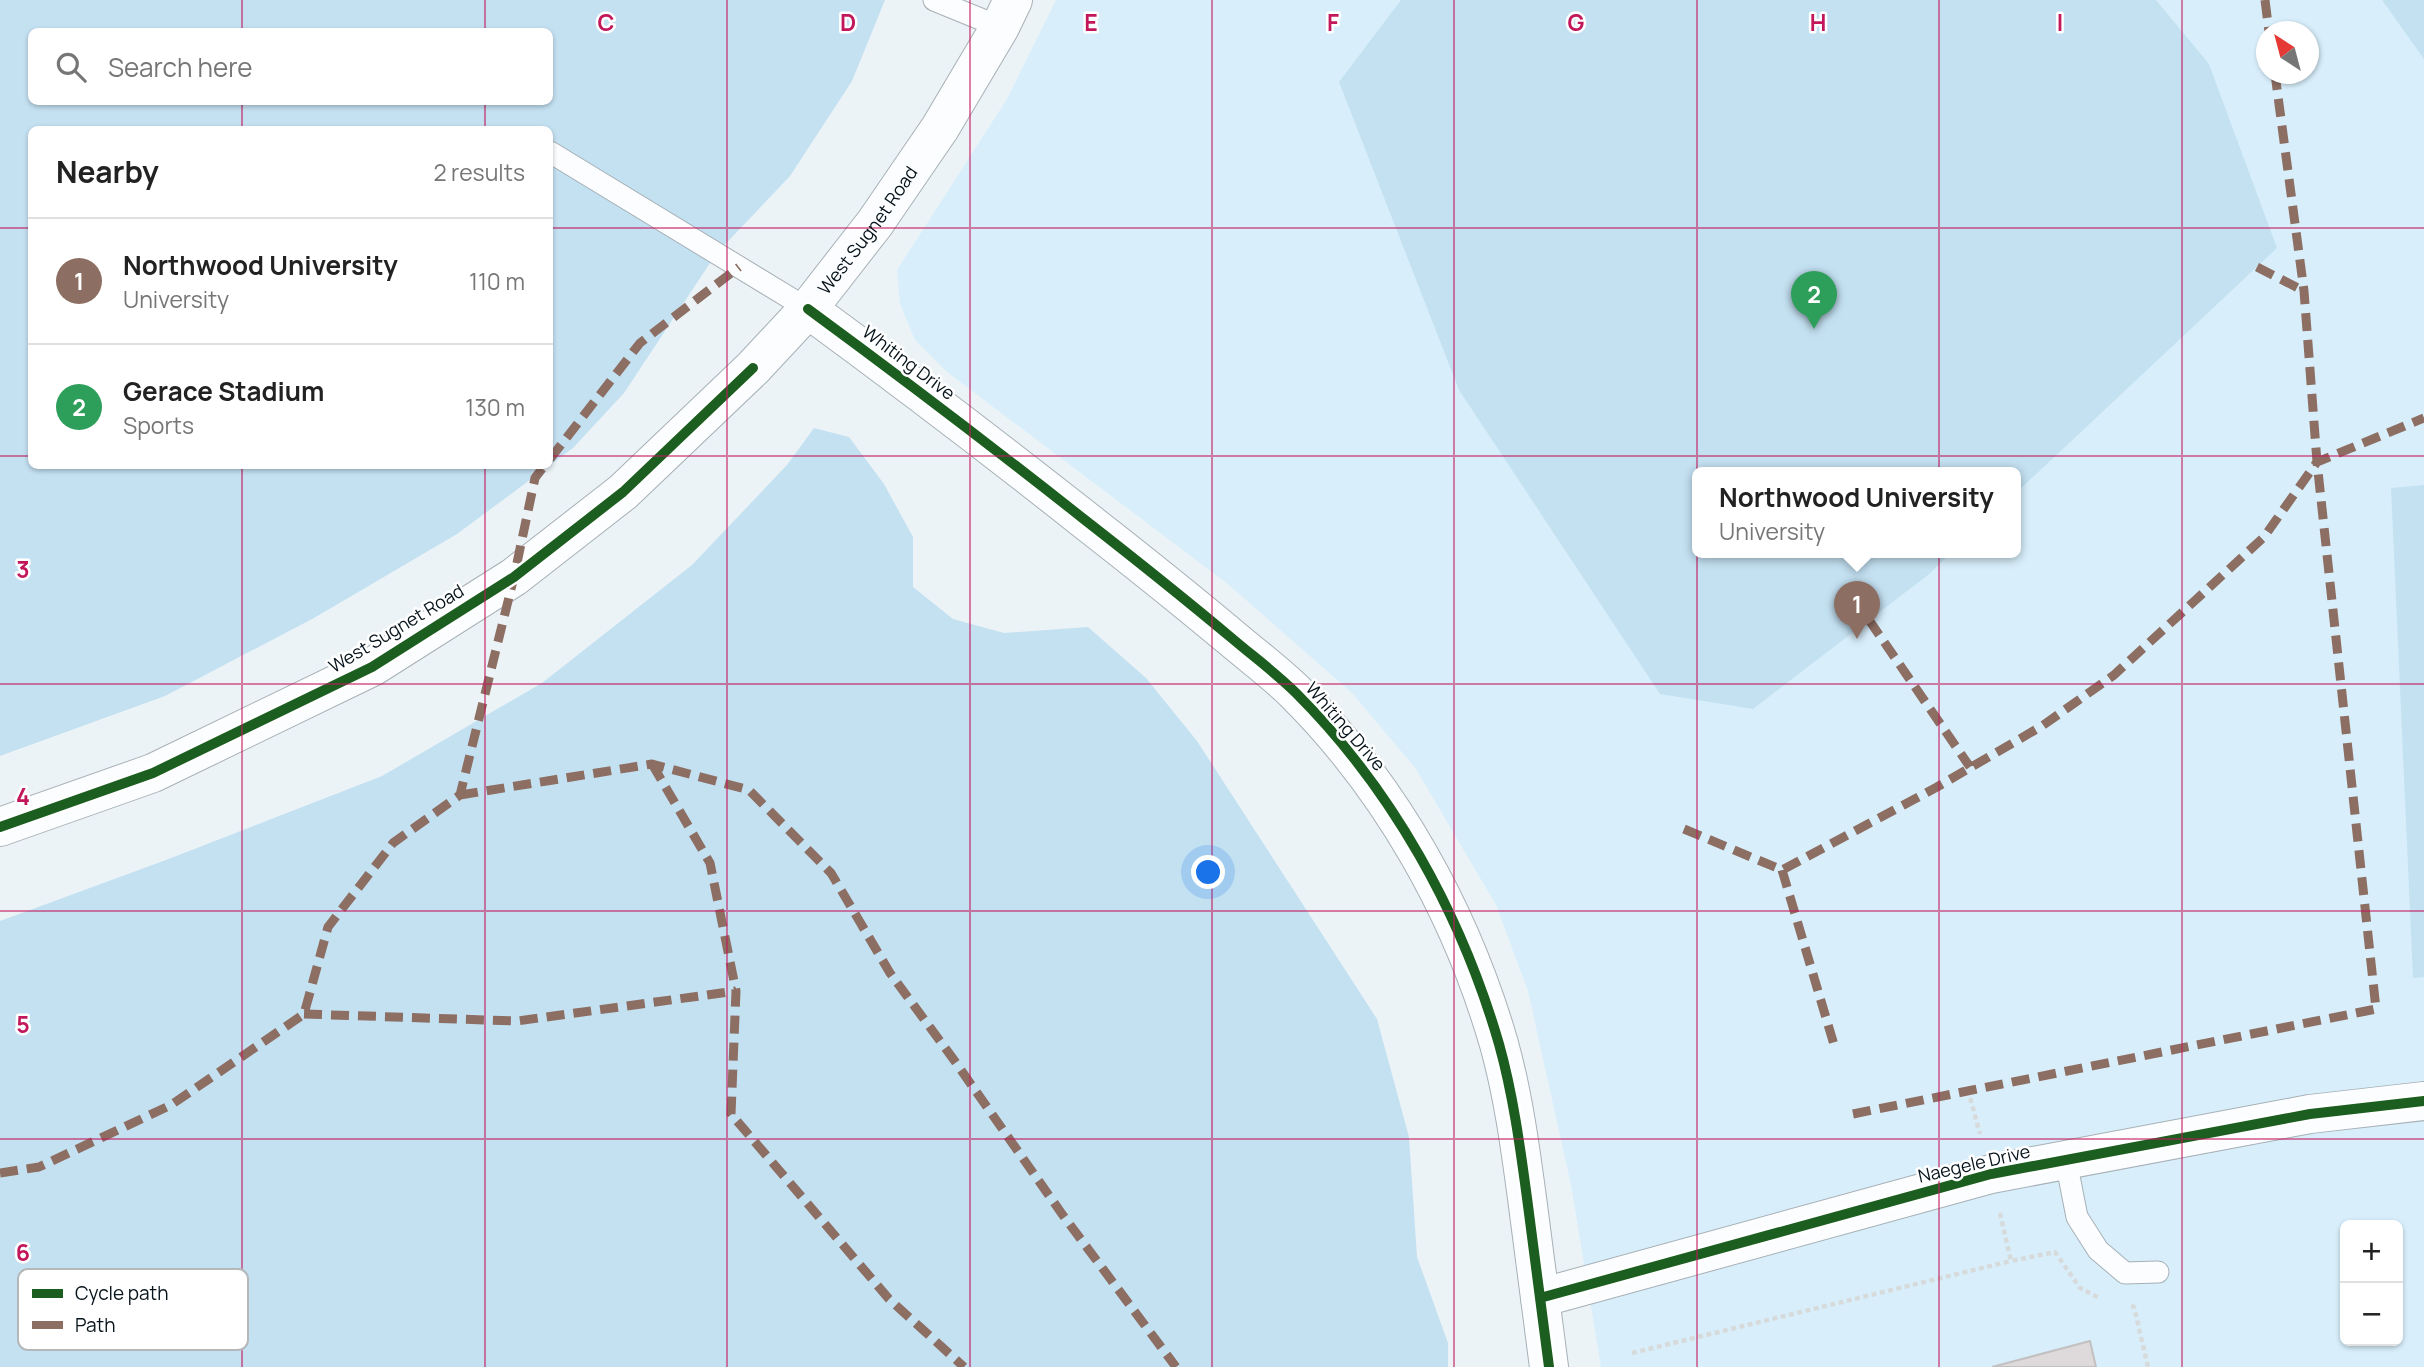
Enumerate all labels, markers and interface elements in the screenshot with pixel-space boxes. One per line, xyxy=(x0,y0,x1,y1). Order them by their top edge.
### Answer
text: C xyxy=(598,6,615,38)
text: D xyxy=(840,6,856,38)
text: E xyxy=(1084,6,1098,38)
text: F xyxy=(1327,6,1339,38)
text: G xyxy=(1568,6,1585,38)
text: H xyxy=(1810,6,1826,38)
text: I xyxy=(2057,6,2063,38)
north arrow xyxy=(2256,21,2319,84)
search box xyxy=(28,28,553,105)
icon: search xyxy=(52,48,90,86)
text: Search here xyxy=(108,49,253,85)
text: Nearby xyxy=(56,151,159,192)
text: 2 results xyxy=(433,156,525,188)
street label: West Sugnet Road xyxy=(812,161,923,299)
text: Northwood University xyxy=(123,247,398,283)
text: 1 xyxy=(74,265,84,297)
text: 110 m xyxy=(469,265,525,297)
pin: 2 xyxy=(1791,271,1837,329)
text: University xyxy=(123,283,229,315)
street label: Whiting Drive xyxy=(858,319,960,405)
text: Gerace Stadium xyxy=(123,373,324,409)
text: 2 xyxy=(72,391,86,423)
text: 130 m xyxy=(465,391,525,423)
text: Sports xyxy=(123,409,194,441)
popup xyxy=(1692,467,2021,558)
text: Northwood University xyxy=(1719,479,1994,515)
text: University xyxy=(1719,515,1825,547)
text: 3 xyxy=(16,553,30,585)
street label: West Sugnet Road xyxy=(324,578,468,678)
pin: 1 xyxy=(1834,581,1880,639)
street label: Whiting Drive xyxy=(1301,677,1391,775)
text: 4 xyxy=(16,780,30,812)
your location xyxy=(1191,855,1225,889)
text: 5 xyxy=(16,1008,30,1040)
street label: Naegele Drive xyxy=(1916,1138,2032,1188)
map controls xyxy=(2340,1220,2403,1346)
button: + xyxy=(2340,1220,2403,1283)
text: 6 xyxy=(16,1236,30,1268)
legend xyxy=(18,1269,248,1350)
text: Cycle path xyxy=(75,1280,169,1306)
button: − xyxy=(2340,1283,2403,1346)
text: Path xyxy=(75,1312,115,1338)

